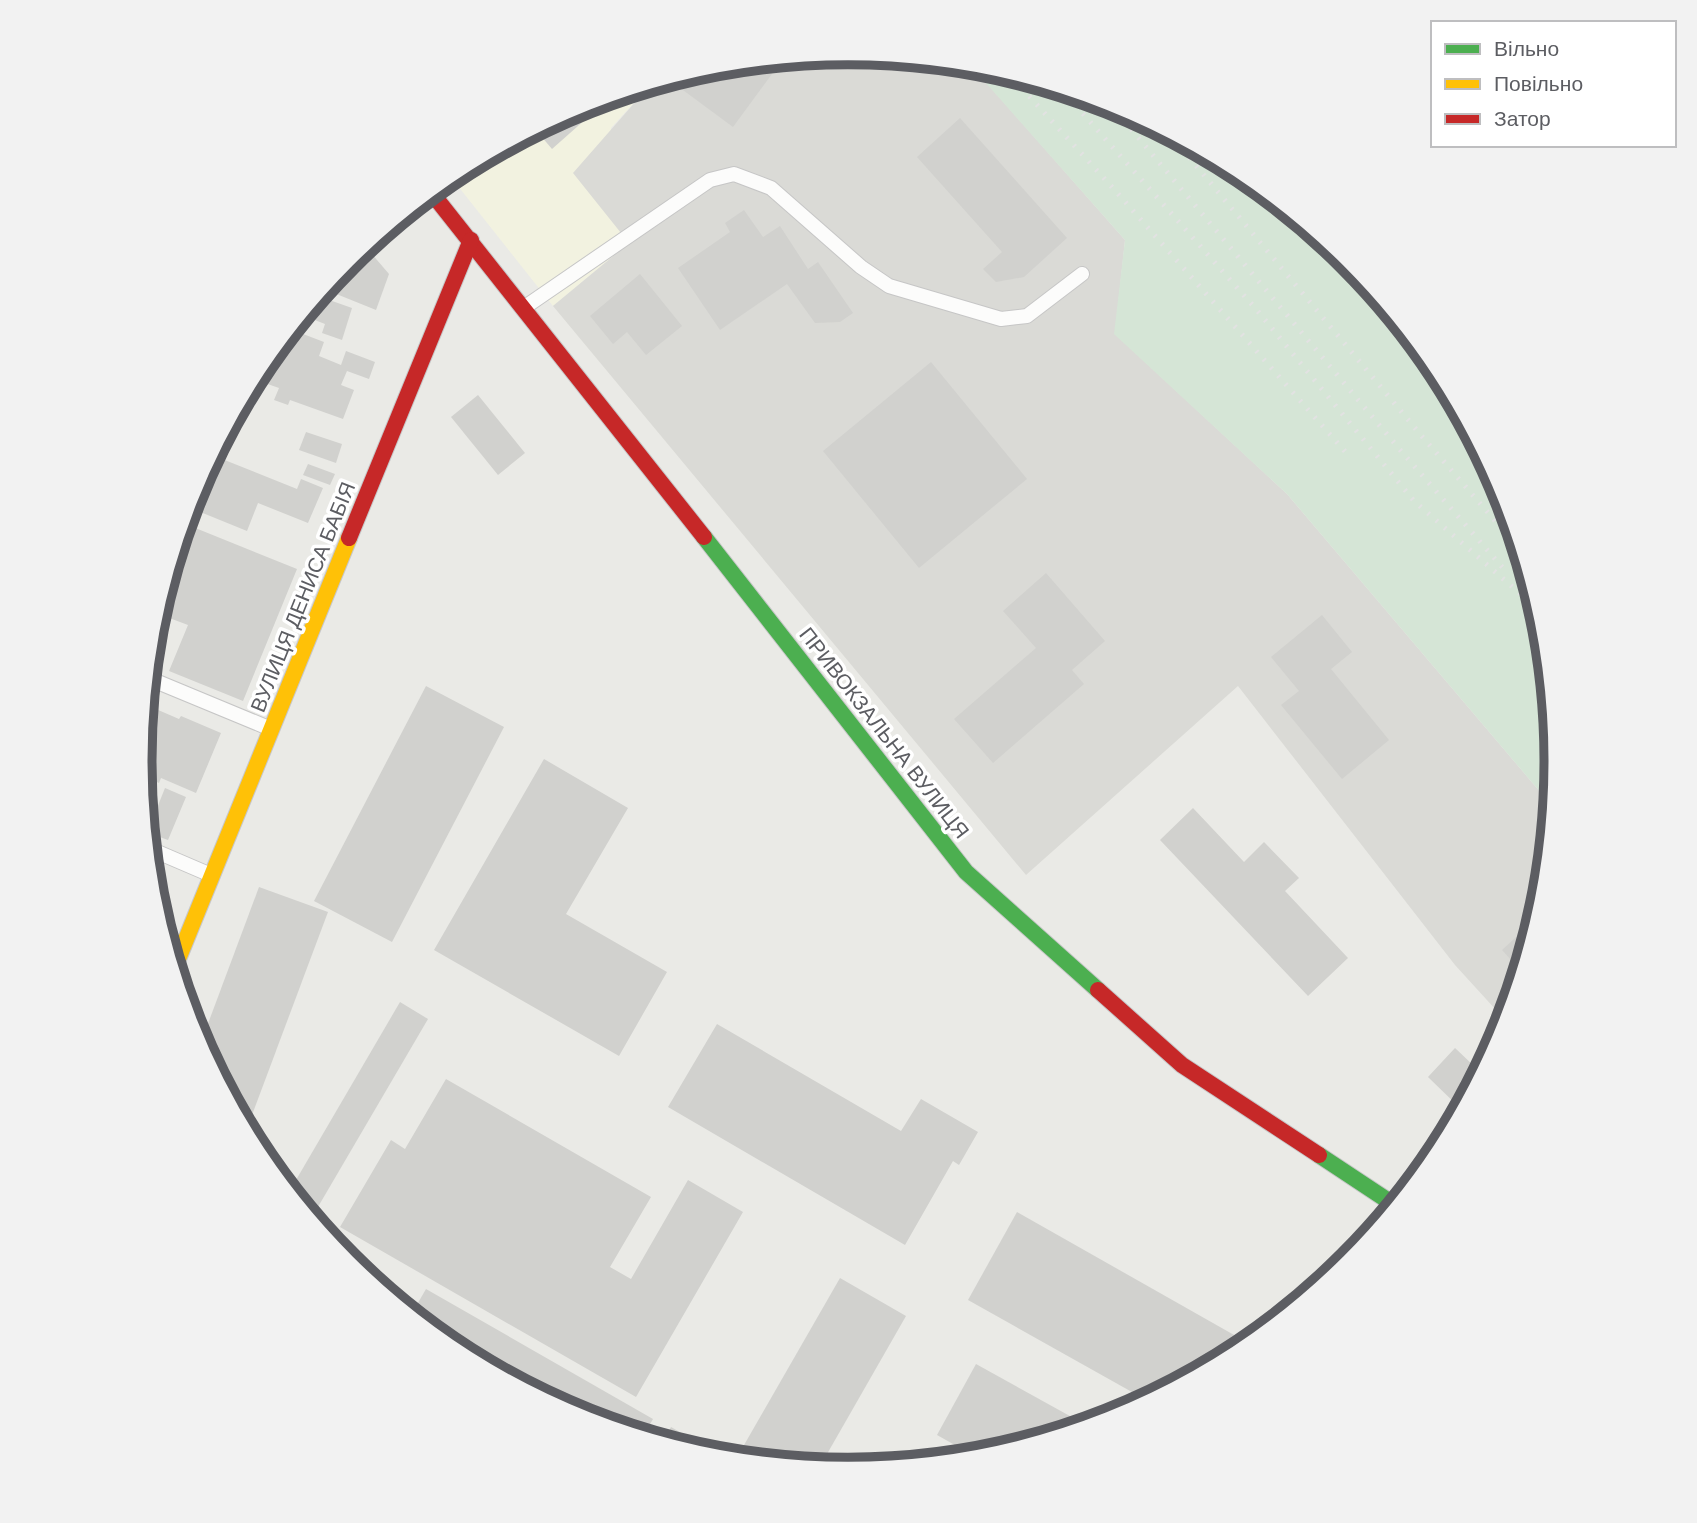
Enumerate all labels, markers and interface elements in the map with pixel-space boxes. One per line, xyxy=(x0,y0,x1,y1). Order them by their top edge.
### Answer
legend xyxy=(1431,21,1676,147)
text: Вільно xyxy=(1494,35,1559,63)
text: Повільно xyxy=(1494,70,1583,98)
text: Затор xyxy=(1494,105,1551,133)
street label: ВУЛИЦЯ ДЕНИСА БАБІЯ xyxy=(244,478,362,716)
street label: ПРИВОКЗАЛЬНА ВУЛИЦЯ xyxy=(793,622,975,844)

